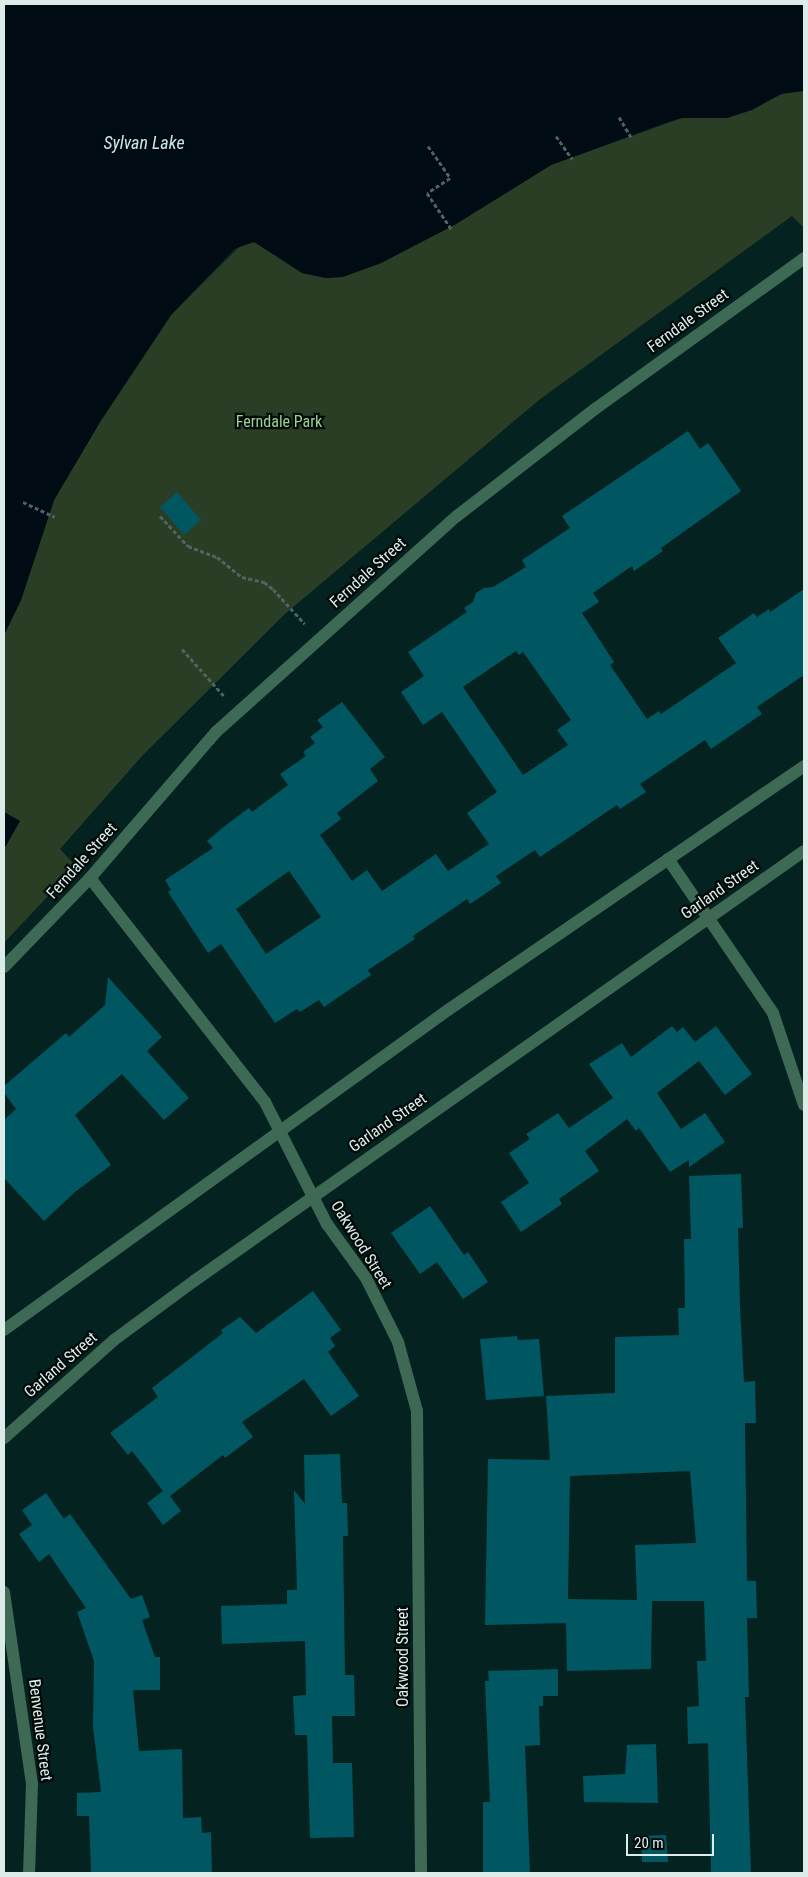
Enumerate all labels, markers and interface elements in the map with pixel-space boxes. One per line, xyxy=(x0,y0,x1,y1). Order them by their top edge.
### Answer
water label: Sylvan Lake xyxy=(103,132,185,154)
street label: Ferndale Street xyxy=(644,285,732,357)
park label: Ferndale Park xyxy=(236,412,322,432)
street label: Ferndale Street xyxy=(326,534,410,612)
street label: Ferndale Street xyxy=(43,819,121,903)
street label: Garland Street xyxy=(678,856,762,924)
street label: Garland Street xyxy=(346,1089,430,1157)
street label: Oakwood Street xyxy=(326,1197,396,1293)
street label: Garland Street xyxy=(21,1328,101,1402)
street label: Oakwood Street xyxy=(393,1607,413,1707)
street label: Benvenue Street xyxy=(24,1678,56,1782)
scale bar xyxy=(628,1824,716,1856)
text: 20 m xyxy=(634,1834,664,1852)

